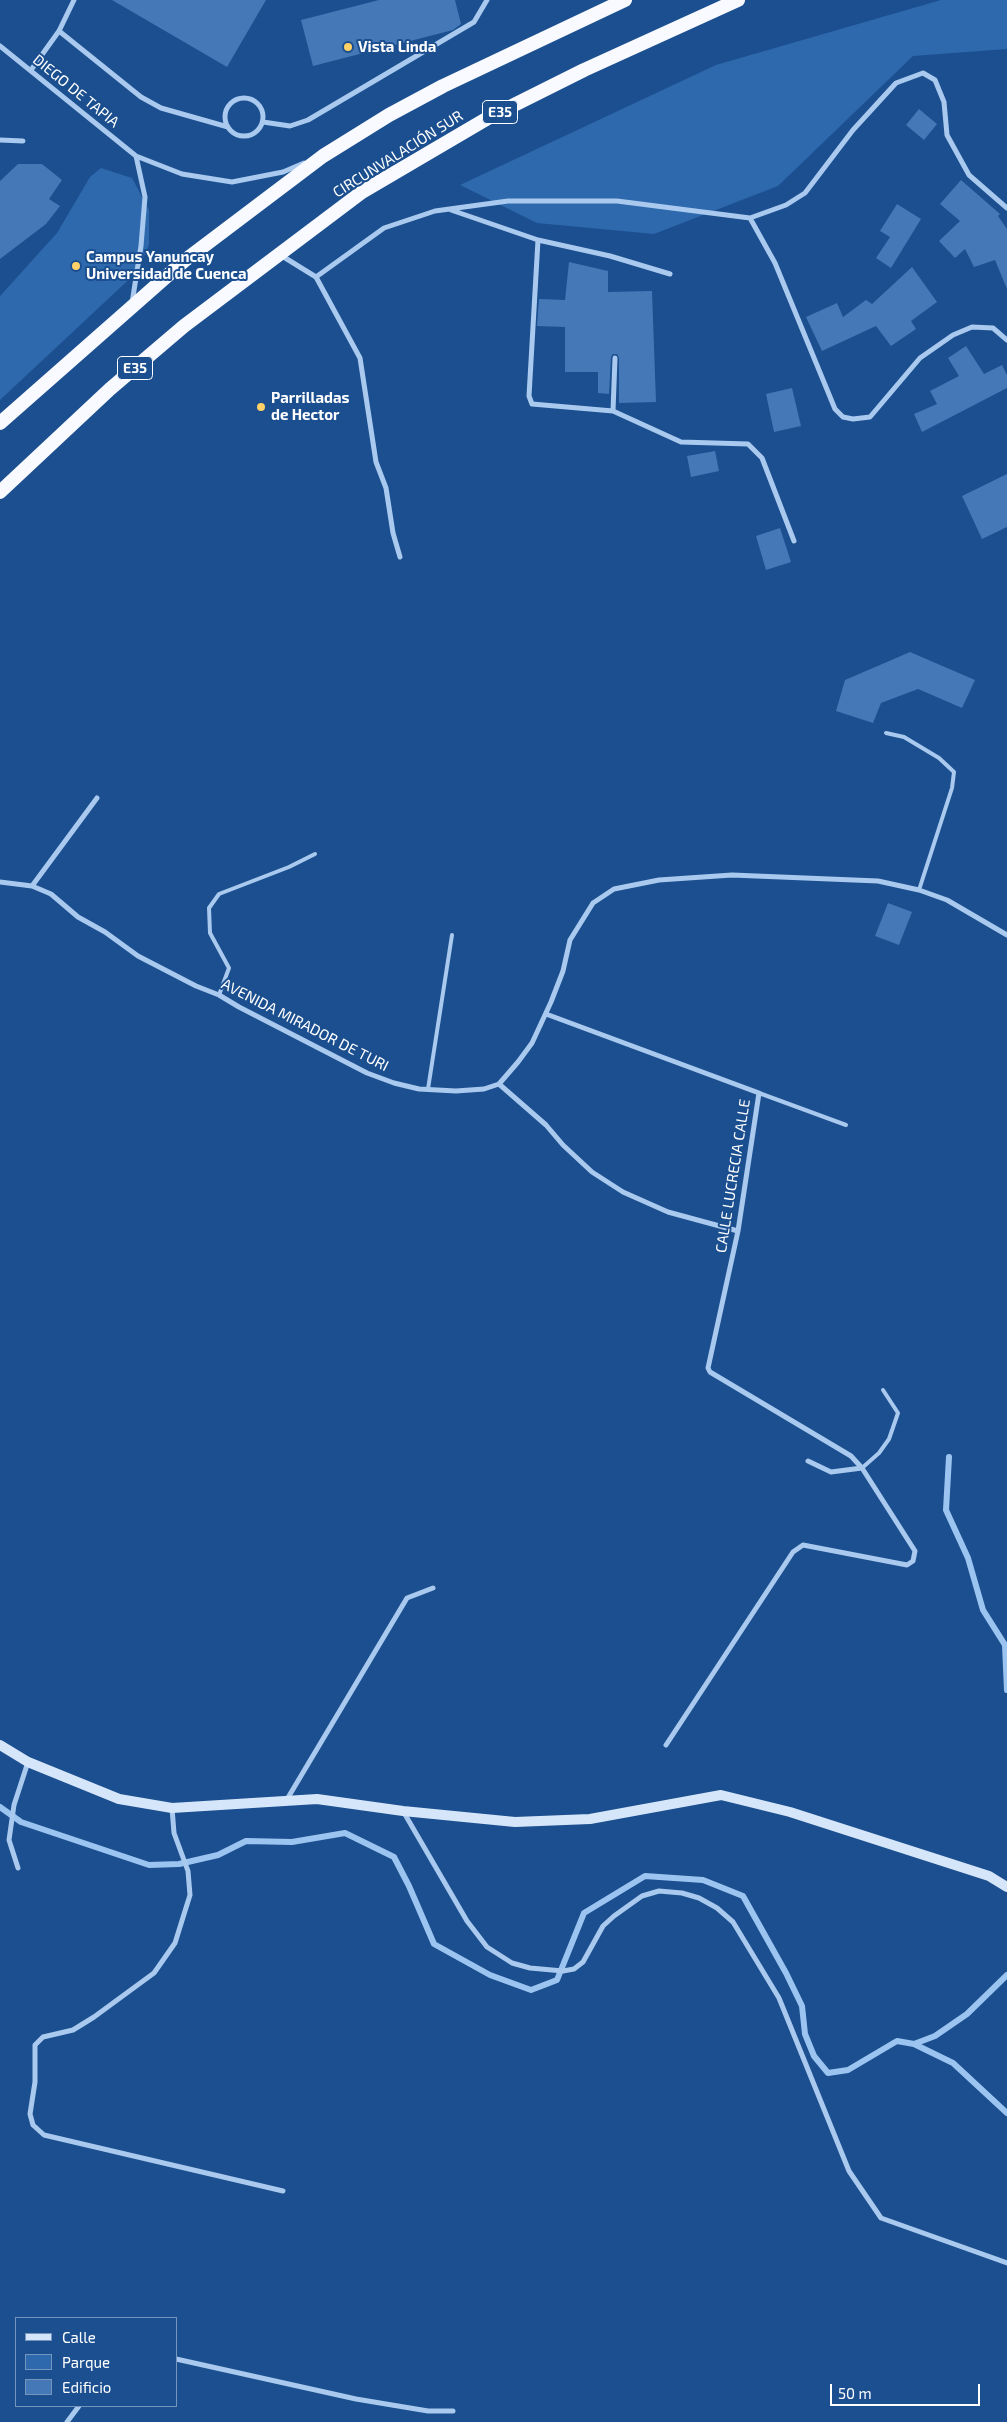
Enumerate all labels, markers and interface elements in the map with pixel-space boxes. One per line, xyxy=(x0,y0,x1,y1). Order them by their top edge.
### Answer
place label: Vista Linda xyxy=(358,38,436,56)
marker: Vista Linda xyxy=(342,41,354,53)
street label: DIEGO DE TAPIA xyxy=(29,51,123,131)
road number: E35 xyxy=(482,100,518,124)
street label: CIRCUNVALACIÓN SUR xyxy=(330,107,466,201)
place label: Campus Yanuncay Universidad de Cuenca xyxy=(86,248,246,283)
marker: Campus Yanuncay Universidad de Cuenca xyxy=(70,260,82,272)
road number: E35 xyxy=(118,356,152,379)
place label: Parrilladas de Hector xyxy=(271,389,350,424)
marker: Parrilladas de Hector xyxy=(255,401,267,413)
street label: AVENIDA MIRADOR DE TURI xyxy=(218,975,392,1075)
street label: CALLE LUCRECIA CALLE xyxy=(712,1098,754,1254)
legend xyxy=(15,2317,178,2407)
text: Calle xyxy=(62,2328,96,2346)
text: Parque xyxy=(62,2353,110,2371)
scale bar xyxy=(832,2374,982,2406)
text: Edificio xyxy=(62,2378,111,2396)
text: 50 m xyxy=(838,2384,872,2402)

